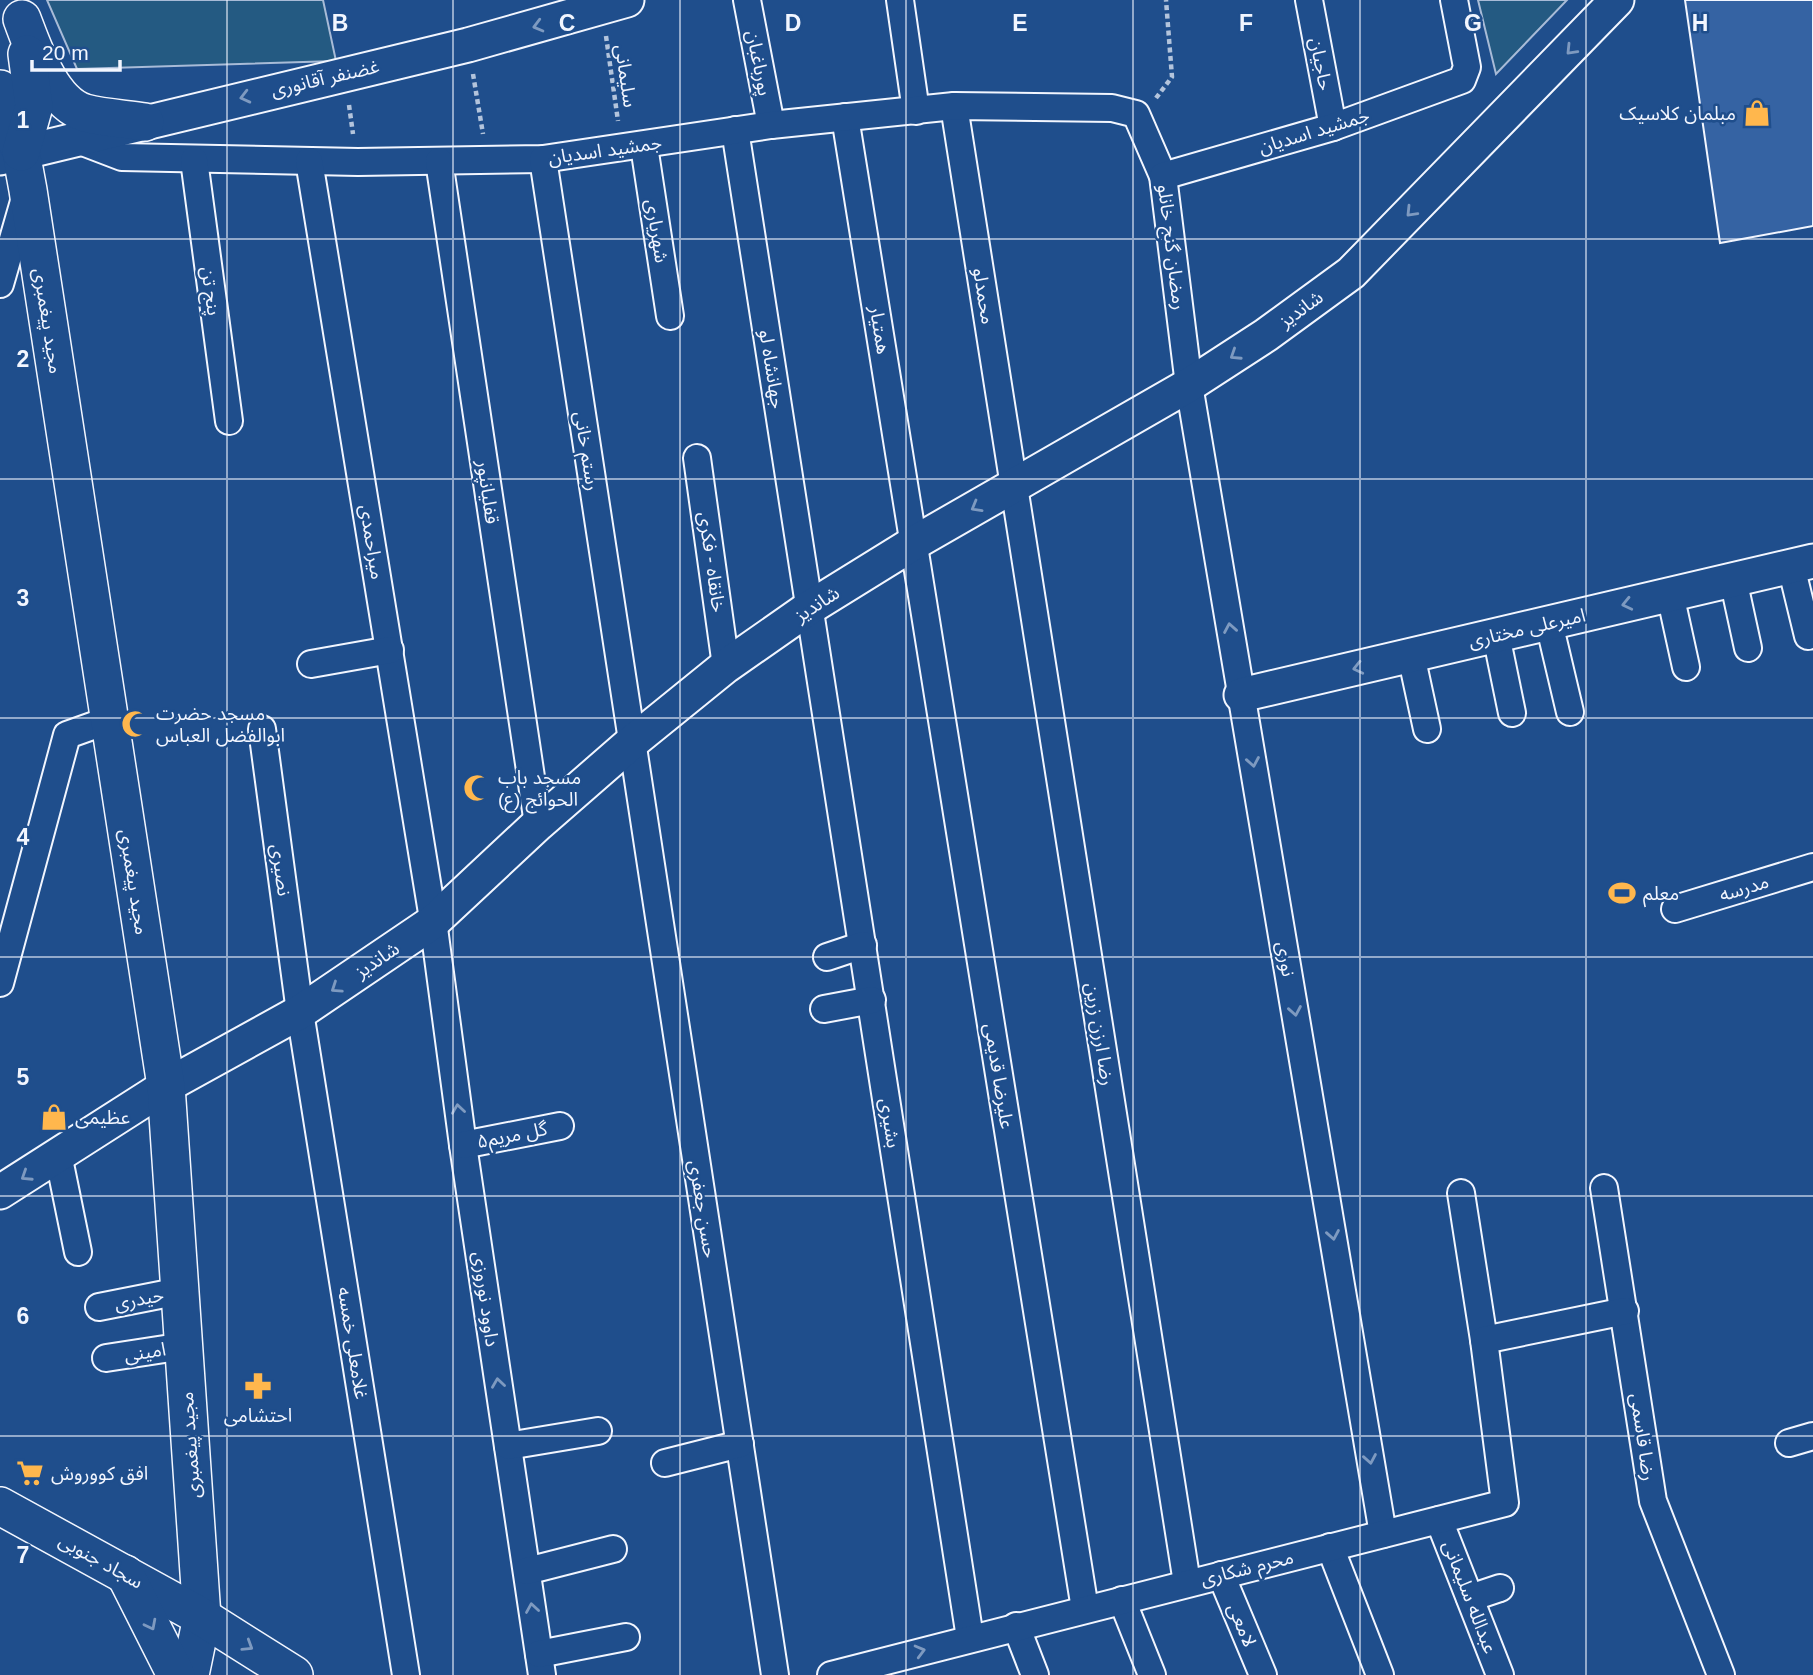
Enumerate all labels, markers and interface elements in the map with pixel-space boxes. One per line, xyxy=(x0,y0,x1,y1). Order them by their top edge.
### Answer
text: B xyxy=(332,10,348,36)
text: C xyxy=(559,10,575,36)
text: D xyxy=(785,10,801,36)
text: E xyxy=(1012,10,1028,36)
text: F xyxy=(1239,10,1253,36)
text: G xyxy=(1464,10,1482,36)
text: H xyxy=(1692,10,1708,36)
one-way arrow xyxy=(532,18,544,32)
scale bar xyxy=(32,28,119,72)
street label: پورباغبان xyxy=(740,28,776,98)
street label: حاجیان xyxy=(1305,36,1336,92)
text: 20 m xyxy=(42,41,89,64)
one-way arrow xyxy=(1566,41,1579,54)
street label: سلیمانی xyxy=(610,43,641,109)
street label: غضنفر آقانوری xyxy=(269,55,381,102)
one-way arrow xyxy=(239,89,251,103)
shop icon: مبلمان کلاسیک xyxy=(1742,98,1772,128)
place label: مبلمان کلاسیک xyxy=(1619,103,1736,124)
street label: جمشید اسدیان xyxy=(1256,104,1372,158)
text: 1 xyxy=(17,107,30,133)
street label: جمشید اسدیان xyxy=(547,132,663,168)
street label: رمضان گنج خانلو xyxy=(1150,183,1190,312)
street label: شهریاری xyxy=(641,198,672,264)
one-way arrow xyxy=(1407,204,1420,217)
street label: پنج تن xyxy=(193,265,225,317)
street label: محمدلو xyxy=(968,266,999,326)
street label: مجید پیغمبری xyxy=(27,267,67,376)
street label: شاندیز xyxy=(1274,286,1328,333)
street label: همتیار xyxy=(865,303,894,356)
street label: جهانشاه لو xyxy=(754,328,789,410)
text: 2 xyxy=(17,346,29,372)
one-way arrow xyxy=(1230,346,1243,359)
street label: رستم خانی xyxy=(566,410,604,493)
street label: قفلیانپور xyxy=(471,458,503,526)
one-way arrow xyxy=(970,499,983,512)
street label: میراحمدی xyxy=(355,503,388,581)
street label: خانقاه - فکری xyxy=(694,510,729,614)
street label: شاندیز xyxy=(790,582,844,627)
text: 3 xyxy=(17,585,29,611)
one-way arrow xyxy=(1621,596,1633,610)
street label: امیرعلی مختاری xyxy=(1467,604,1588,653)
one-way arrow xyxy=(1223,622,1238,633)
one-way arrow xyxy=(1352,659,1364,674)
place label: مسجد حضرت ابوالفضل العباس xyxy=(156,703,285,747)
mosque icon: مسجد حضرت ابوالفضل العباس xyxy=(120,709,150,739)
one-way arrow xyxy=(1245,756,1260,768)
place label: مسجد باب الحوائج (ع) xyxy=(498,767,581,814)
mosque icon: مسجد باب الحوائج (ع) xyxy=(462,773,492,803)
text: 4 xyxy=(17,824,30,850)
street label: مجید پیغمبری xyxy=(113,828,153,937)
street label: نصیری xyxy=(266,843,295,897)
street label: مدرسه xyxy=(1717,871,1772,906)
sports icon: معلم xyxy=(1607,878,1637,908)
place label: معلم xyxy=(1643,883,1679,908)
street label: شاندیز xyxy=(350,938,404,984)
street label: نوری xyxy=(1272,940,1299,978)
one-way arrow xyxy=(331,980,344,992)
street label: رضا ارزن زرین xyxy=(1081,981,1119,1087)
one-way arrow xyxy=(1287,1005,1302,1017)
street label: علیرضا قدیمی xyxy=(979,1022,1018,1130)
text: 5 xyxy=(17,1064,30,1090)
street label: بشیری xyxy=(875,1097,904,1150)
shop icon: عظیمی xyxy=(39,1102,69,1132)
one-way arrow xyxy=(451,1103,466,1115)
place label: عظیمی xyxy=(75,1107,130,1129)
street label: گل مریم۵ xyxy=(475,1118,551,1156)
street label: حسن جعفری xyxy=(684,1158,721,1260)
one-way arrow xyxy=(20,1167,33,1180)
one-way arrow xyxy=(1325,1229,1340,1241)
street label: داوود نوروزی xyxy=(468,1250,503,1348)
street label: حیدری xyxy=(113,1284,166,1315)
street label: غلامعلی خمسه xyxy=(333,1285,372,1401)
text: 6 xyxy=(17,1303,29,1329)
street label: امینی xyxy=(123,1338,168,1367)
pharmacy icon: احتشامی xyxy=(243,1371,273,1401)
one-way arrow xyxy=(491,1377,506,1388)
street label: مجید پیغمبری xyxy=(176,1391,206,1499)
street label: رضا قاسمی xyxy=(1625,1392,1660,1482)
place label: احتشامی xyxy=(224,1405,292,1427)
one-way arrow xyxy=(1362,1453,1377,1465)
supermarket icon: افق کووروش xyxy=(15,1458,45,1488)
place label: افق کووروش xyxy=(51,1463,148,1485)
street label: سجاد جنوبی xyxy=(55,1529,147,1594)
street label: عبدالله سلیمانی xyxy=(1438,1538,1501,1657)
text: 7 xyxy=(17,1542,29,1568)
street label: محرم شکاری xyxy=(1198,1546,1297,1594)
street label: لامعی xyxy=(1223,1600,1260,1650)
one-way arrow xyxy=(525,1602,540,1613)
one-way arrow xyxy=(142,1618,156,1630)
one-way arrow xyxy=(240,1637,253,1650)
one-way arrow xyxy=(914,1645,926,1659)

